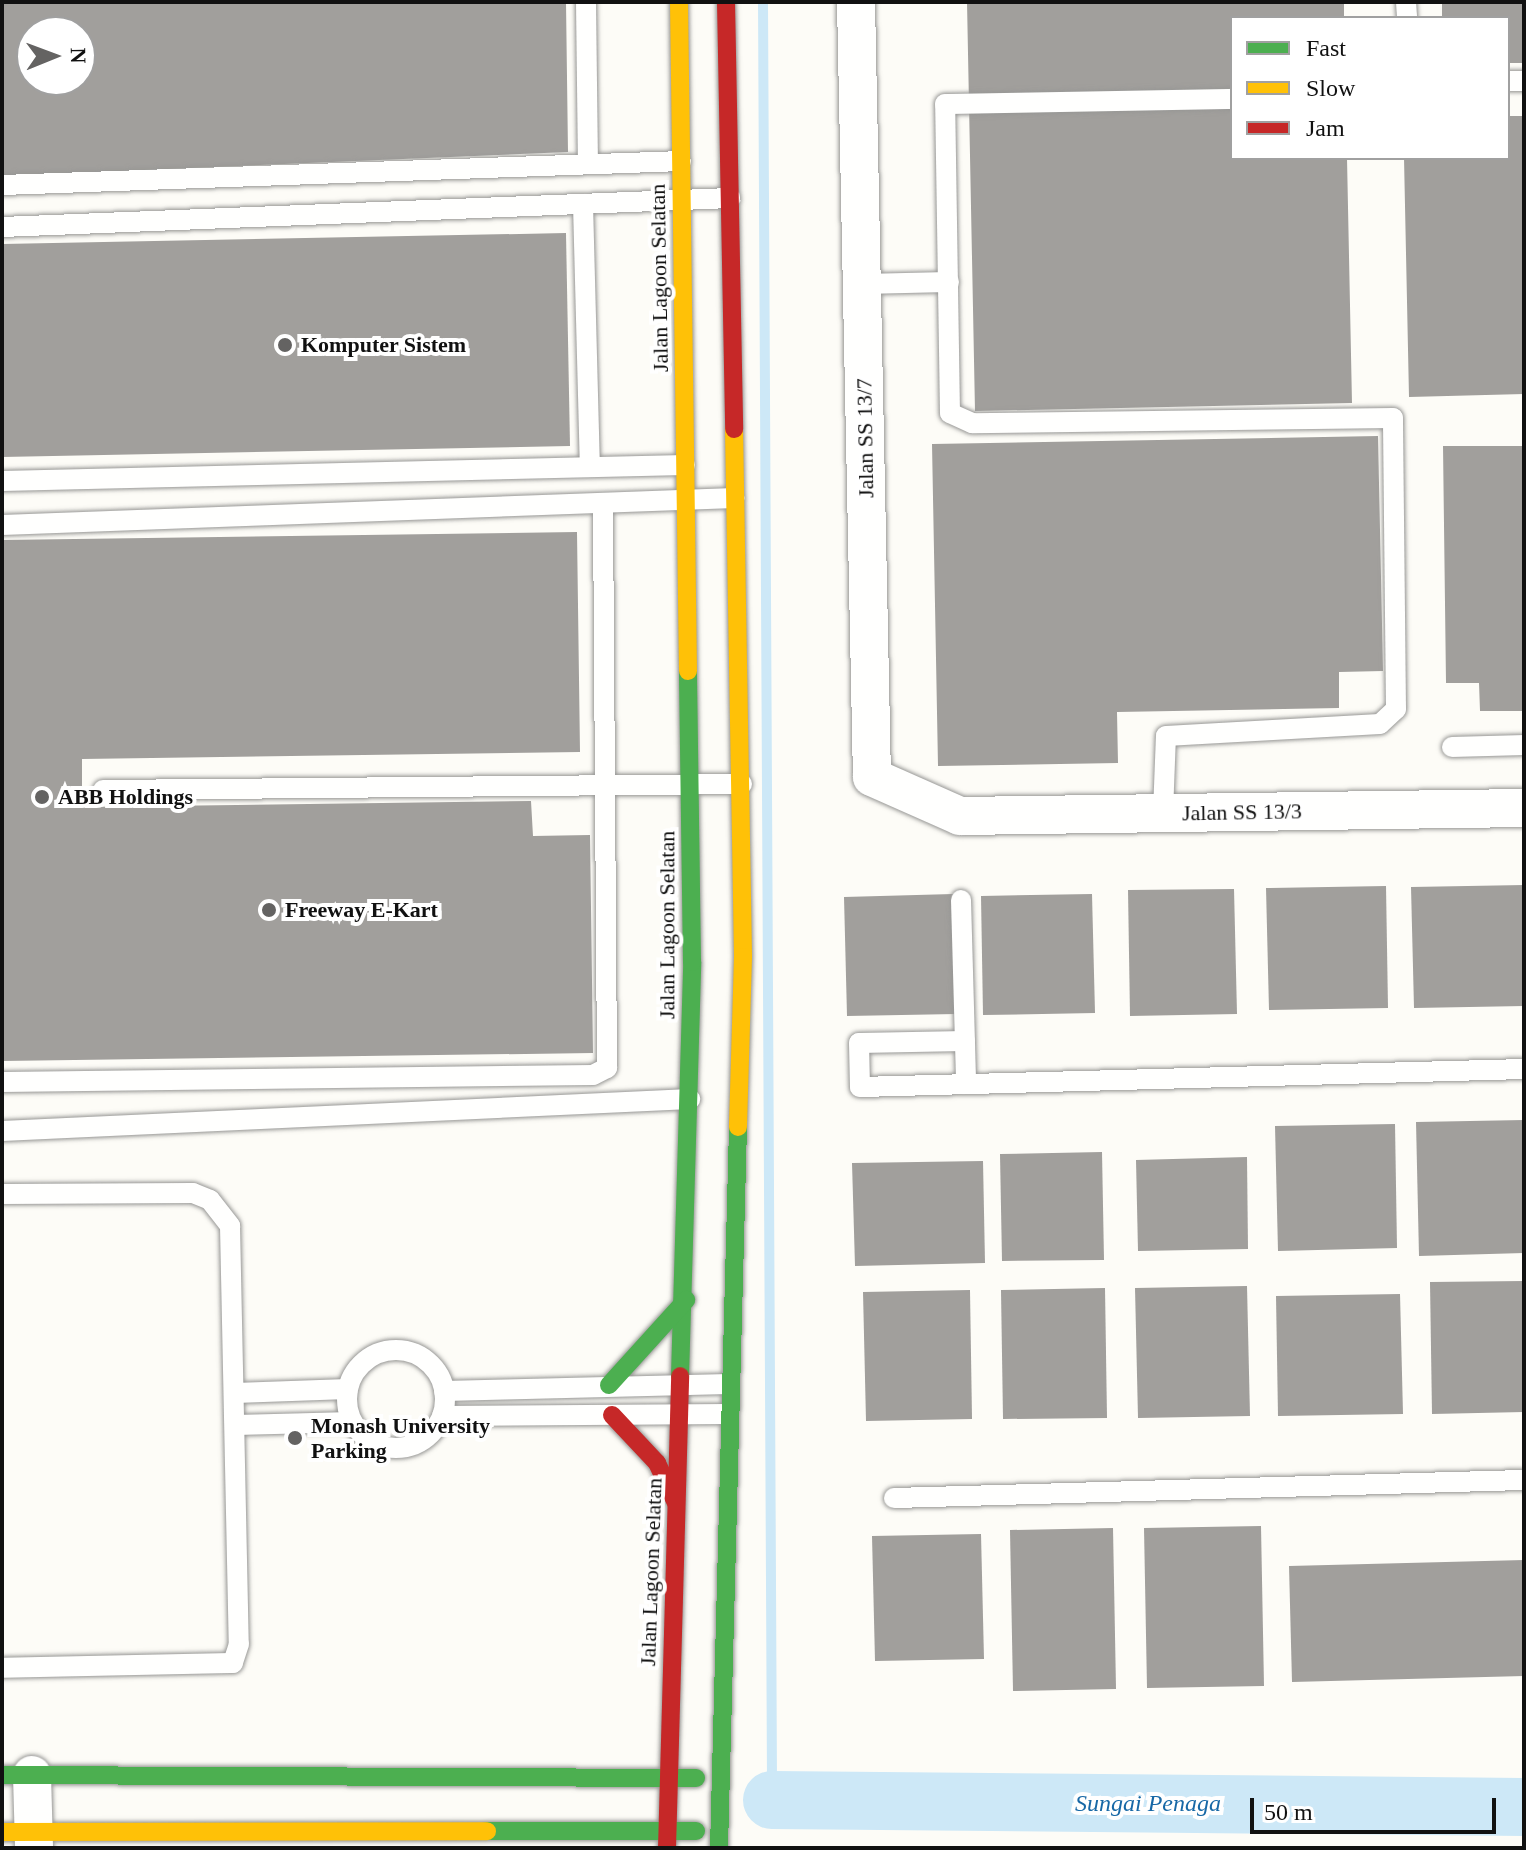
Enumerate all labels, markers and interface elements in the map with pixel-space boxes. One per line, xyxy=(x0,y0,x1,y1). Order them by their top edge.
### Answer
north arrow xyxy=(16,16,96,96)
legend xyxy=(1230,16,1510,160)
text: Fast xyxy=(1306,35,1346,61)
text: N xyxy=(66,47,91,64)
text: Slow xyxy=(1306,75,1355,101)
text: Jam xyxy=(1306,115,1345,141)
street label: Jalan Lagoon Selatan xyxy=(644,184,674,372)
place label: Komputer Sistem xyxy=(301,332,467,358)
marker: Komputer Sistem xyxy=(276,336,294,354)
street label: Jalan SS 13/7 xyxy=(851,378,879,498)
place label: ABB Holdings xyxy=(58,784,193,810)
marker: ABB Holdings xyxy=(33,788,51,806)
street label: Jalan SS 13/3 xyxy=(1182,798,1302,826)
street label: Jalan Lagoon Selatan xyxy=(654,831,680,1019)
place label: Freeway E-Kart xyxy=(285,897,438,923)
marker: Freeway E-Kart xyxy=(260,901,278,919)
place label: Monash University Parking xyxy=(311,1412,490,1464)
marker: Monash University Parking xyxy=(286,1429,304,1447)
street label: Jalan Lagoon Selatan xyxy=(635,1478,667,1666)
scale bar xyxy=(1254,1782,1500,1832)
water label: Sungai Penaga xyxy=(1075,1790,1221,1818)
text: 50 m xyxy=(1264,1799,1313,1825)

